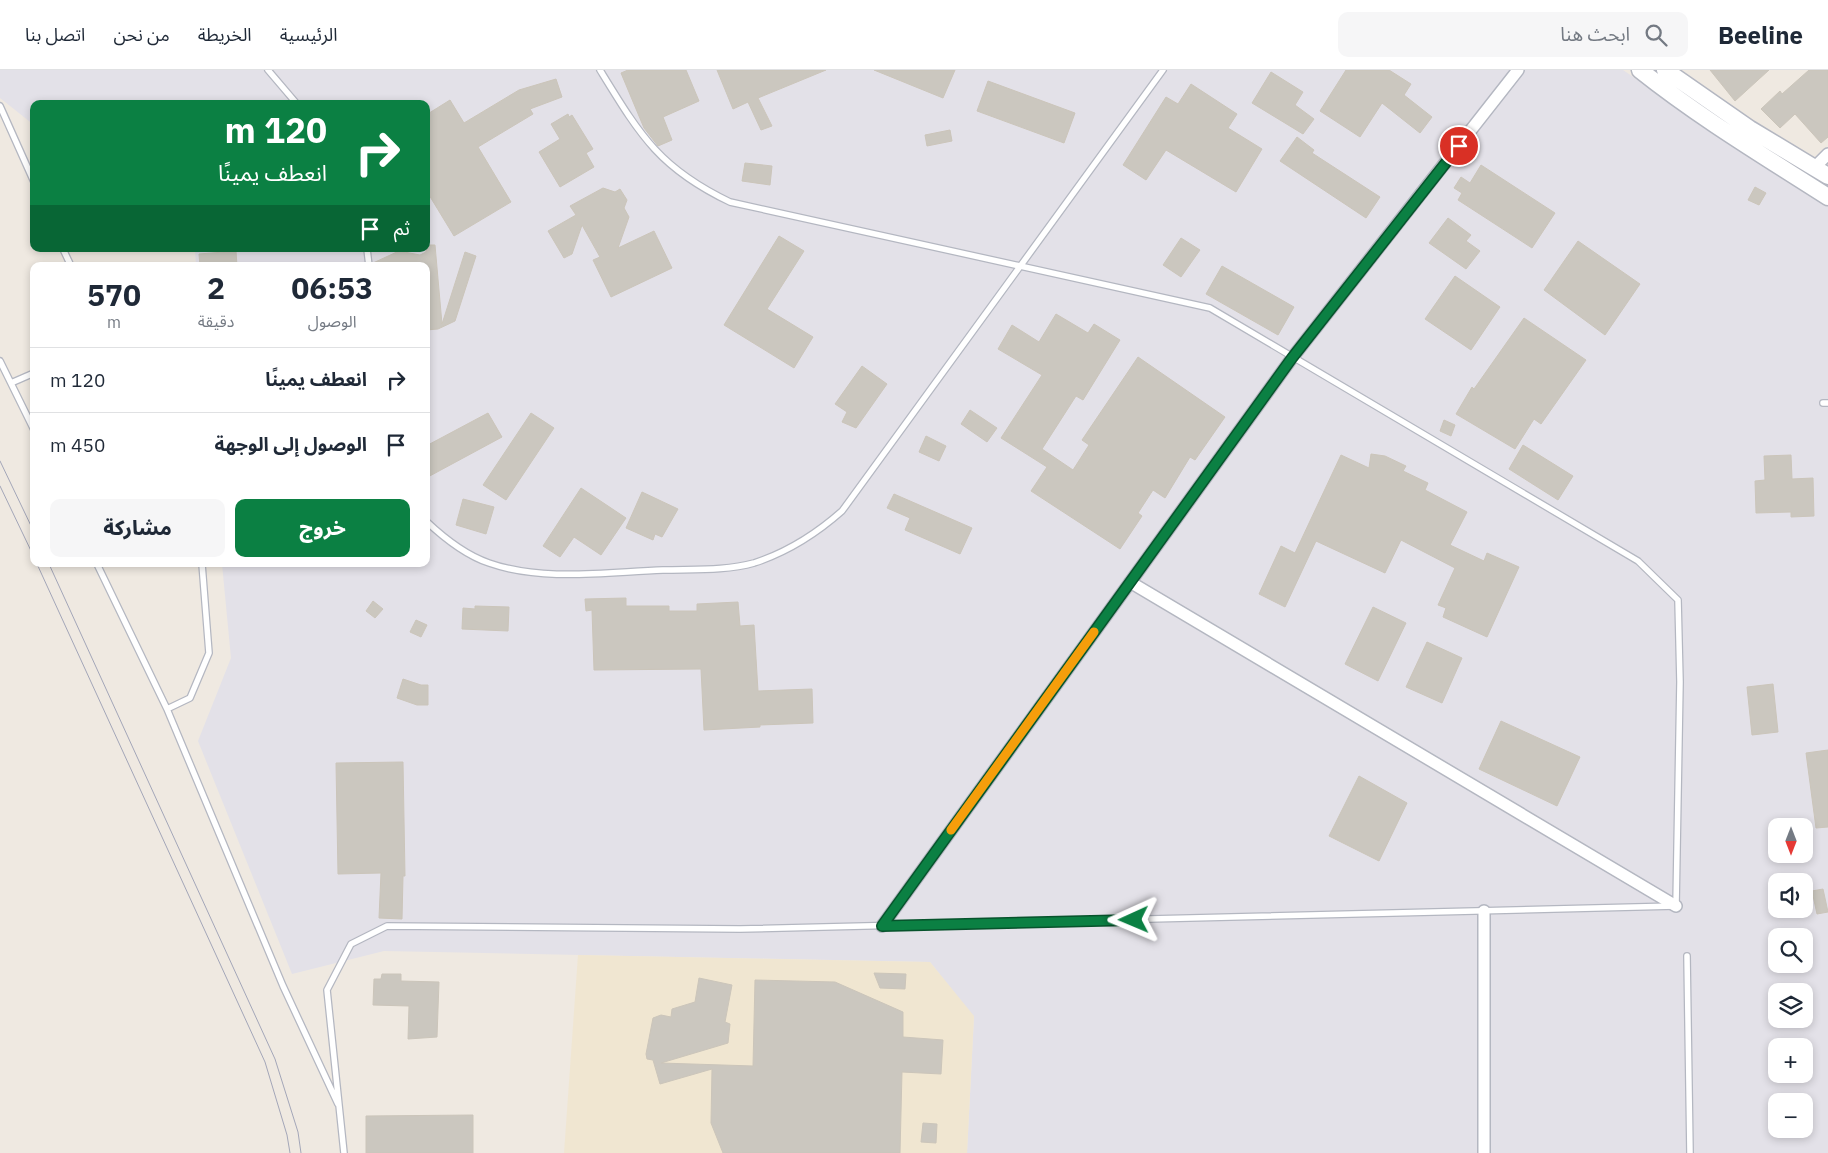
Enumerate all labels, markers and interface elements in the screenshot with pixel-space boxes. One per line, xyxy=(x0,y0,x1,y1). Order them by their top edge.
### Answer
search box xyxy=(1338,12,1688,57)
text: Beeline xyxy=(1718,19,1803,51)
icon: search xyxy=(1642,21,1670,49)
text: ابحث هنا xyxy=(1560,22,1630,46)
text: اتصل بنا xyxy=(25,23,85,46)
text: من نحن xyxy=(113,23,170,46)
text: الخريطة xyxy=(198,23,252,46)
text: الرئيسية xyxy=(280,23,338,46)
text: 120 m xyxy=(224,107,327,153)
icon: right xyxy=(345,120,410,185)
pin xyxy=(1438,125,1480,167)
icon: arrive xyxy=(1445,132,1473,160)
text: انعطف يمينًا xyxy=(218,158,327,187)
icon: arrive xyxy=(356,215,384,243)
text: ثم xyxy=(394,216,410,240)
text: 2 xyxy=(207,268,225,307)
text: 06:53 xyxy=(291,268,373,307)
text: 570 xyxy=(87,275,141,314)
text: دقيقة xyxy=(198,311,234,331)
text: الوصول xyxy=(308,311,356,331)
text: m xyxy=(107,312,121,332)
icon: right xyxy=(382,366,410,394)
text: انعطف يمينًا xyxy=(265,367,367,391)
text: 120 m xyxy=(50,368,105,392)
icon: arrive xyxy=(382,431,410,459)
text: الوصول إلى الوجهة xyxy=(215,432,367,456)
text: 450 m xyxy=(50,433,105,457)
button: مشاركة xyxy=(50,499,225,557)
button: خروج xyxy=(235,499,410,557)
north arrow xyxy=(1768,818,1812,862)
map controls xyxy=(1768,818,1813,1138)
button: sound xyxy=(1768,873,1813,918)
position arrow xyxy=(1107,893,1159,945)
button: search xyxy=(1768,928,1813,973)
button: layers xyxy=(1768,983,1813,1028)
button: + xyxy=(1768,1038,1813,1083)
button: − xyxy=(1768,1093,1813,1138)

